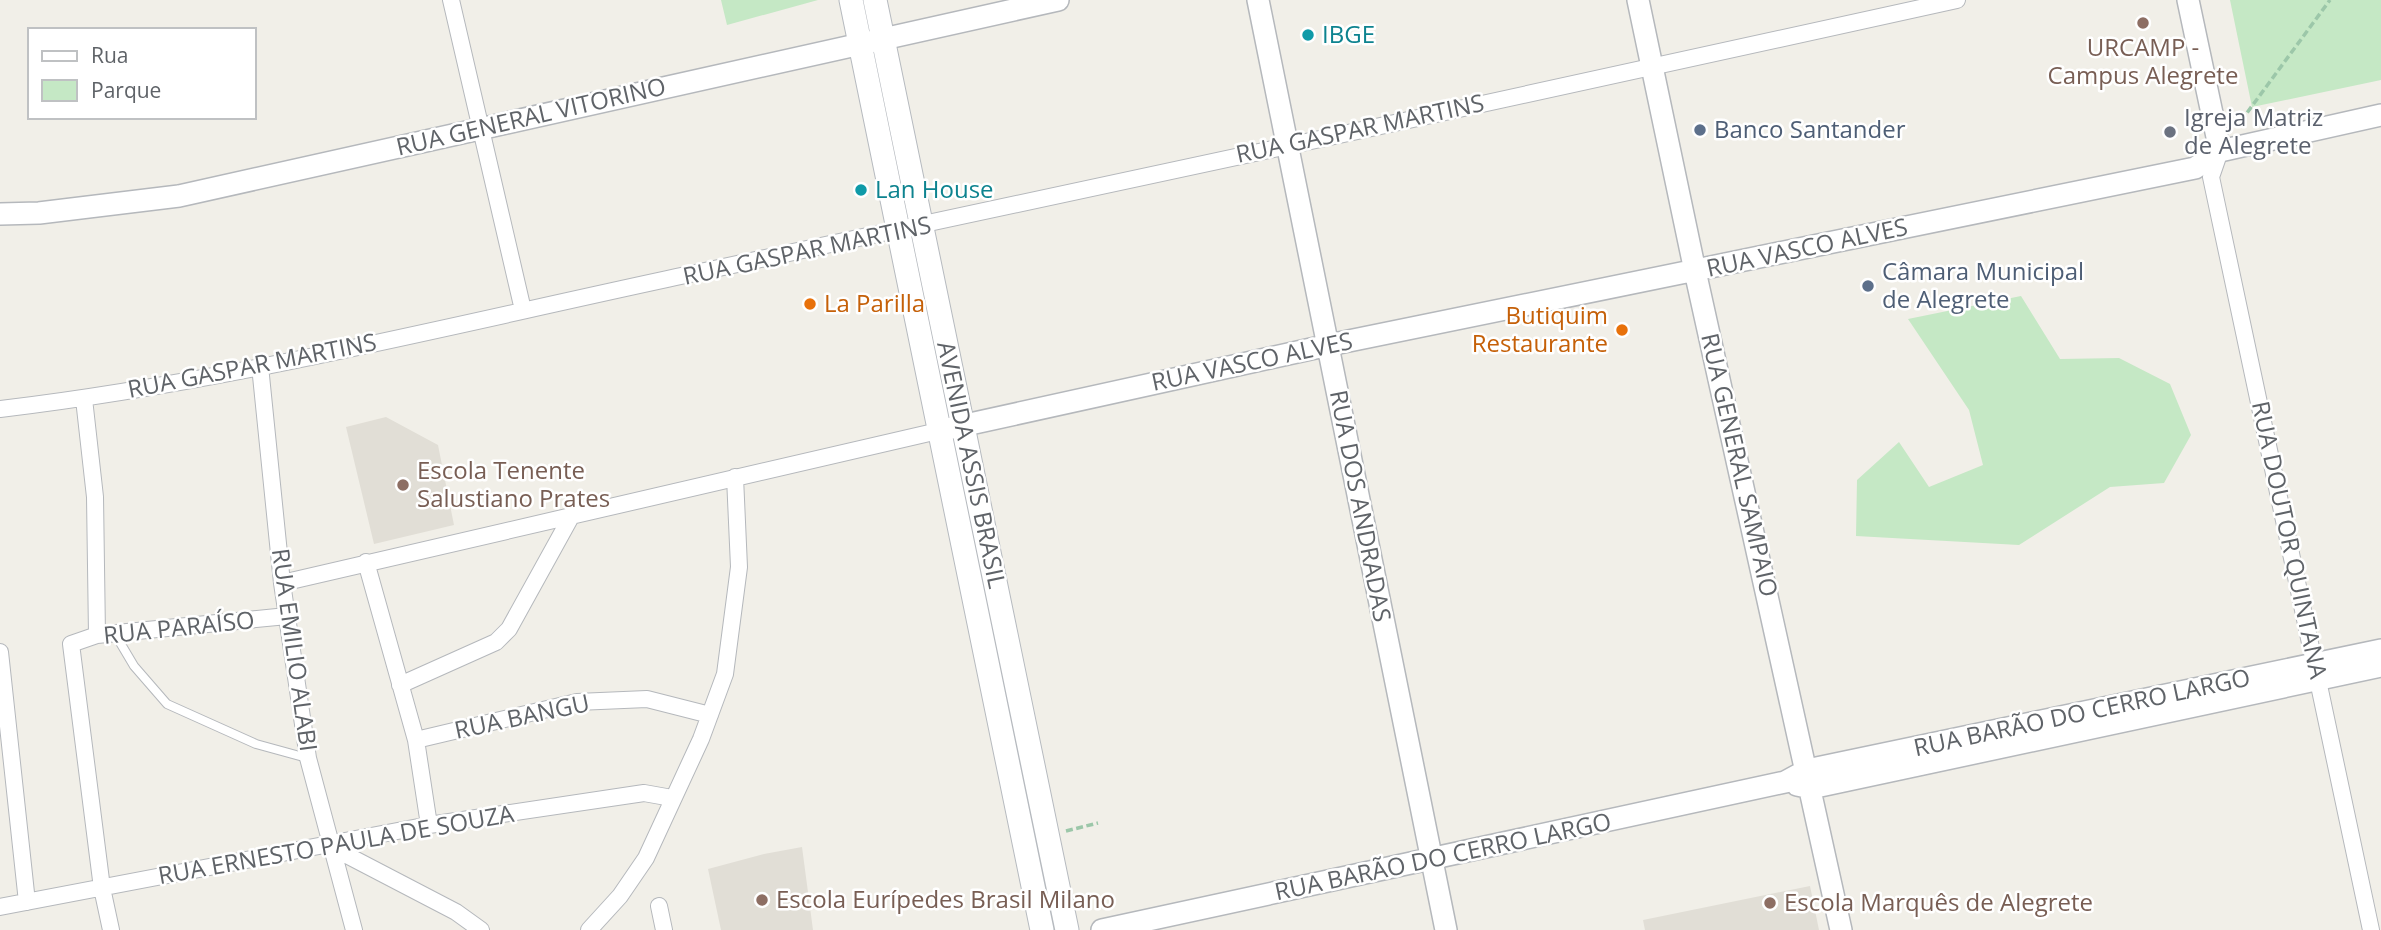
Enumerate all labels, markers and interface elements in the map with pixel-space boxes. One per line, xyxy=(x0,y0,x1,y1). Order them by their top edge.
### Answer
marker: URCAMP - Campus Alegrete xyxy=(2135,15,2151,31)
place label: IBGE xyxy=(1322,17,1375,50)
marker: IBGE xyxy=(1300,27,1316,43)
legend xyxy=(28,28,256,119)
place label: URCAMP - Campus Alegrete xyxy=(2048,30,2238,91)
text: Rua xyxy=(91,41,129,69)
street label: RUA GENERAL VITORINO xyxy=(393,68,669,163)
text: Parque xyxy=(91,76,161,104)
street label: RUA GASPAR MARTINS xyxy=(1233,85,1487,170)
place label: Igreja Matriz de Alegrete xyxy=(2184,100,2323,161)
place label: Banco Santander xyxy=(1714,112,1906,145)
marker: Banco Santander xyxy=(1692,122,1708,138)
marker: Igreja Matriz de Alegrete xyxy=(2162,124,2178,140)
place label: Lan House xyxy=(875,172,994,205)
marker: Lan House xyxy=(853,182,869,198)
street label: RUA GASPAR MARTINS xyxy=(680,207,934,292)
street label: RUA VASCO ALVES xyxy=(1703,209,1910,284)
place label: Câmara Municipal de Alegrete xyxy=(1882,254,2084,315)
marker: Câmara Municipal de Alegrete xyxy=(1860,278,1876,294)
place label: La Parilla xyxy=(824,286,925,319)
marker: La Parilla xyxy=(802,296,818,312)
place label: Butiquim Restaurante xyxy=(1472,298,1608,359)
marker: Butiquim Restaurante xyxy=(1614,322,1630,338)
street label: RUA VASCO ALVES xyxy=(1148,323,1355,398)
street label: RUA GASPAR MARTINS xyxy=(124,324,379,405)
street label: RUA GENERAL SAMPAIO xyxy=(1694,330,1787,600)
street label: AVENIDA ASSIS BRASIL xyxy=(930,338,1015,591)
street label: RUA DOS ANDRADAS xyxy=(1323,387,1400,624)
street label: RUA DOUTOR QUINTANA xyxy=(2245,398,2336,682)
place label: Escola Tenente Salustiano Prates xyxy=(417,453,610,514)
marker: Escola Tenente Salustiano Prates xyxy=(395,477,411,493)
street label: RUA EMILIO ALABI xyxy=(265,546,326,753)
street label: RUA PARAÍSO xyxy=(102,602,256,651)
street label: RUA BARÃO DO CERRO LARGO xyxy=(1910,660,2253,763)
street label: RUA BANGU xyxy=(451,685,592,746)
street label: RUA ERNESTO PAULA DE SOUZA xyxy=(155,796,517,891)
street label: RUA BARÃO DO CERRO LARGO xyxy=(1271,804,1614,907)
place label: Escola Eurípedes Brasil Milano xyxy=(776,882,1115,915)
place label: Escola Marquês de Alegrete xyxy=(1784,885,2093,918)
marker: Escola Eurípedes Brasil Milano xyxy=(754,892,770,908)
marker: Escola Marquês de Alegrete xyxy=(1762,895,1778,911)

